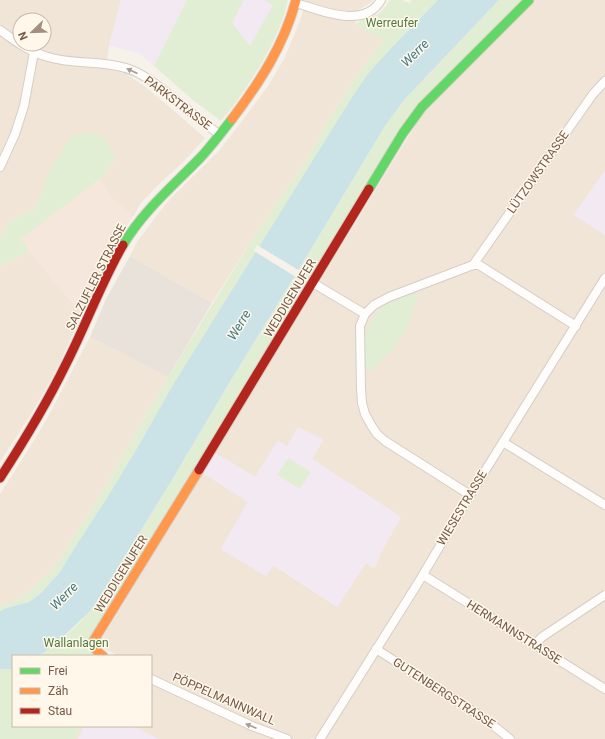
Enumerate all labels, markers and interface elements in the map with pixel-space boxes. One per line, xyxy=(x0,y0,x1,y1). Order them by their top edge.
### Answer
north arrow xyxy=(12,12,52,52)
park label: Werreufer xyxy=(366,16,418,30)
text: N xyxy=(16,29,31,42)
water label: Werre xyxy=(398,36,432,70)
one-way arrow xyxy=(127,68,138,74)
street label: PARKSTRASSE xyxy=(142,73,214,133)
street label: LÜTZOWSTRASSE xyxy=(503,127,572,216)
street label: SALZUFLER STRASSE xyxy=(63,221,129,332)
street label: WEDDIGENUFER xyxy=(261,256,319,340)
water label: Werre xyxy=(224,307,254,343)
street label: WIESESTRASSE xyxy=(434,468,490,548)
street label: WEDDIGENUFER xyxy=(92,532,151,615)
water label: Werre xyxy=(47,579,81,613)
street label: HERMANNSTRASSE xyxy=(464,597,564,667)
park label: Wallanlagen xyxy=(43,636,109,650)
legend xyxy=(12,655,152,727)
street label: GUTENBERGSTRASSE xyxy=(390,655,498,731)
text: Frei xyxy=(48,664,68,678)
street label: PÖPPELMANNWALL xyxy=(170,669,278,728)
text: Zäh xyxy=(48,684,68,698)
text: Stau xyxy=(48,704,72,718)
one-way arrow xyxy=(244,722,256,728)

